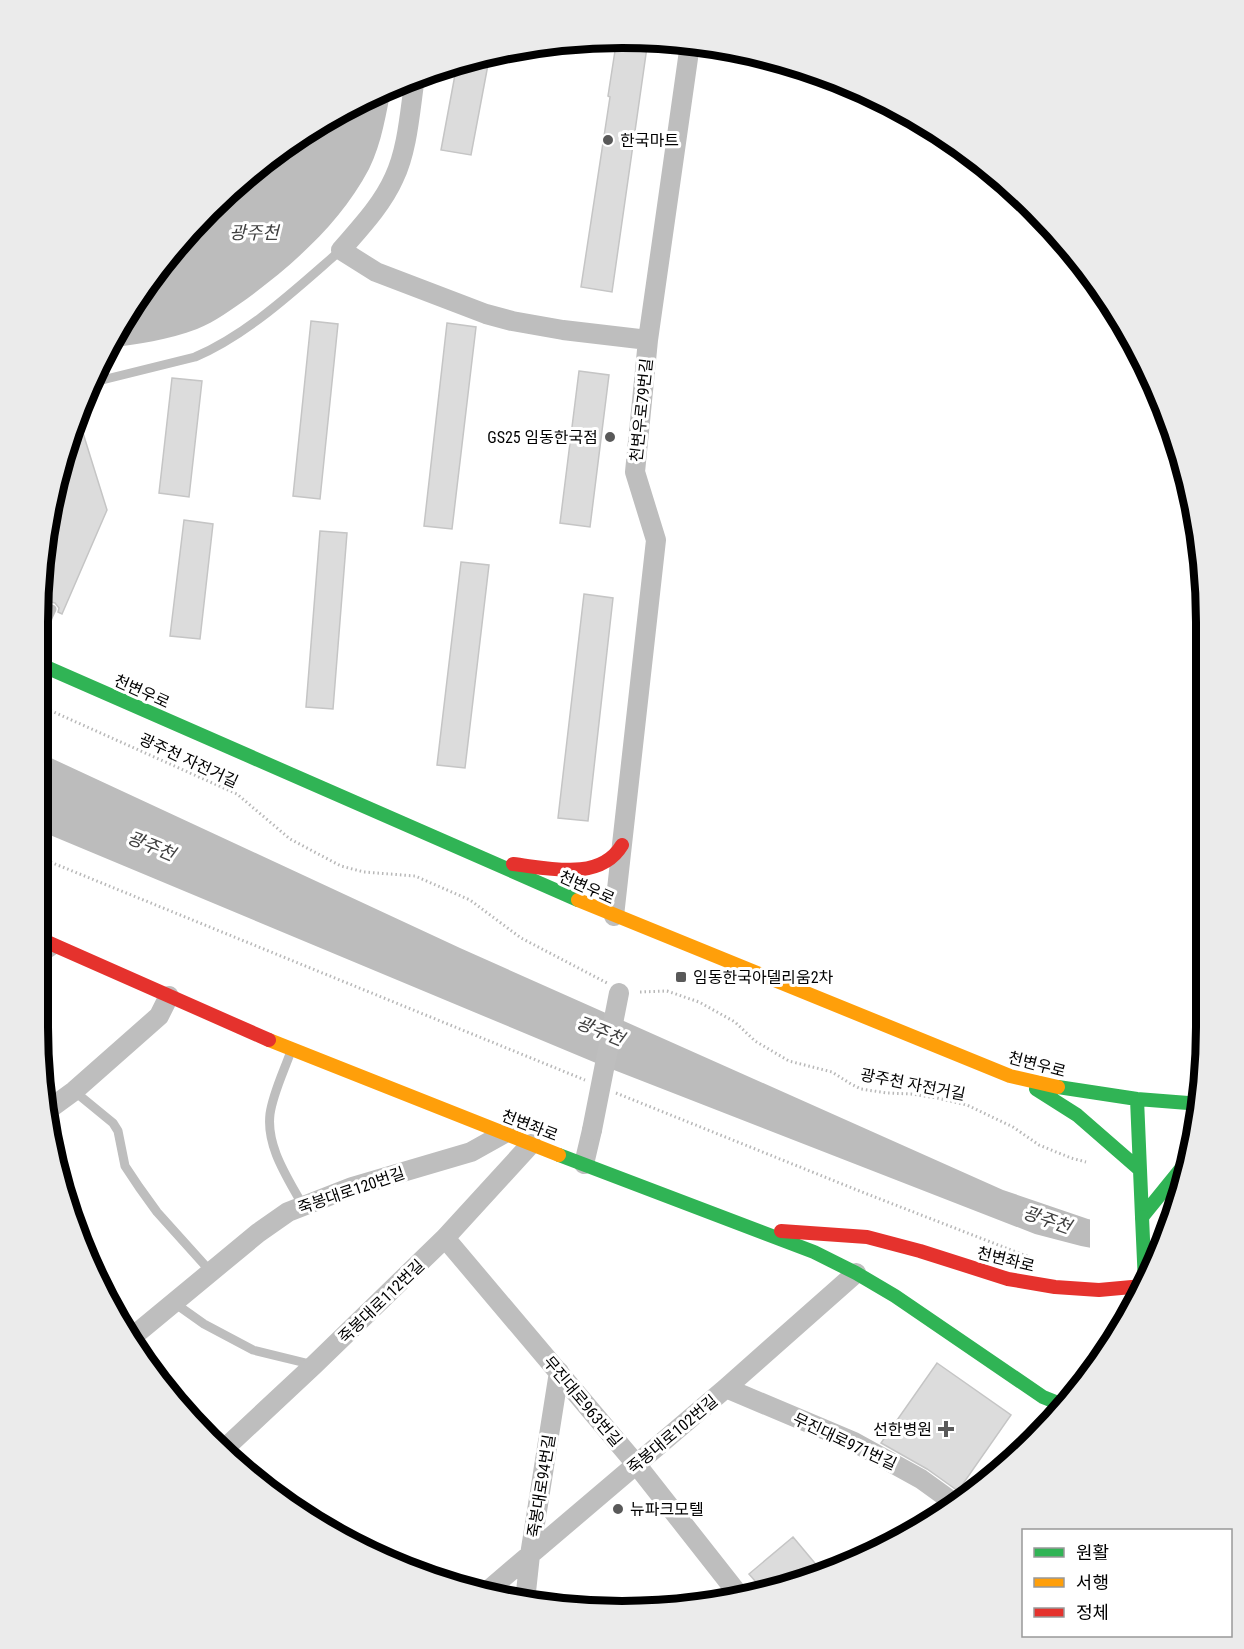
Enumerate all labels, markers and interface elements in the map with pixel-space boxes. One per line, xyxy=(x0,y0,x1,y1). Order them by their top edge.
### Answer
place label: 한국마트 xyxy=(620,131,679,150)
marker: 한국마트 xyxy=(601,133,615,147)
water label: 광주천 xyxy=(229,222,281,243)
street label: 천변우로79번길 xyxy=(627,357,656,463)
place label: GS25 임동한국점 xyxy=(487,428,598,447)
marker: GS25 임동한국점 xyxy=(603,430,617,444)
street label: 천변우로 xyxy=(111,671,173,712)
street label: 광주천 자전거길 xyxy=(136,729,241,792)
water label: 광주천 xyxy=(124,826,180,865)
street label: 천변우로 xyxy=(556,867,618,908)
place label: 임동한국아델리움2차 xyxy=(693,968,834,987)
marker: 임동한국아델리움2차 xyxy=(674,970,688,984)
water label: 광주천 xyxy=(573,1011,629,1050)
street label: 천변우로 xyxy=(1006,1048,1068,1081)
street label: 광주천 자전거길 xyxy=(859,1065,967,1104)
street label: 천변좌로 xyxy=(499,1106,561,1145)
street label: 죽봉대로120번길 xyxy=(295,1163,407,1218)
water label: 광주천 xyxy=(1020,1202,1076,1238)
street label: 천변좌로 xyxy=(975,1243,1037,1276)
street label: 죽봉대로112번길 xyxy=(334,1256,428,1347)
street label: 무진대로963번길 xyxy=(539,1352,626,1450)
street label: 죽봉대로102번길 xyxy=(623,1391,721,1478)
street label: 무진대로971번길 xyxy=(790,1409,900,1474)
place label: 선한병원 xyxy=(873,1420,932,1439)
marker: 선한병원 xyxy=(937,1420,955,1438)
street label: 죽봉대로94번길 xyxy=(524,1433,559,1539)
place label: 뉴파크모텔 xyxy=(630,1500,704,1519)
marker: 뉴파크모텔 xyxy=(611,1502,625,1516)
legend xyxy=(1022,1529,1232,1637)
text: 원활 xyxy=(1076,1542,1109,1563)
text: 서행 xyxy=(1076,1572,1109,1593)
text: 정체 xyxy=(1076,1602,1109,1623)

